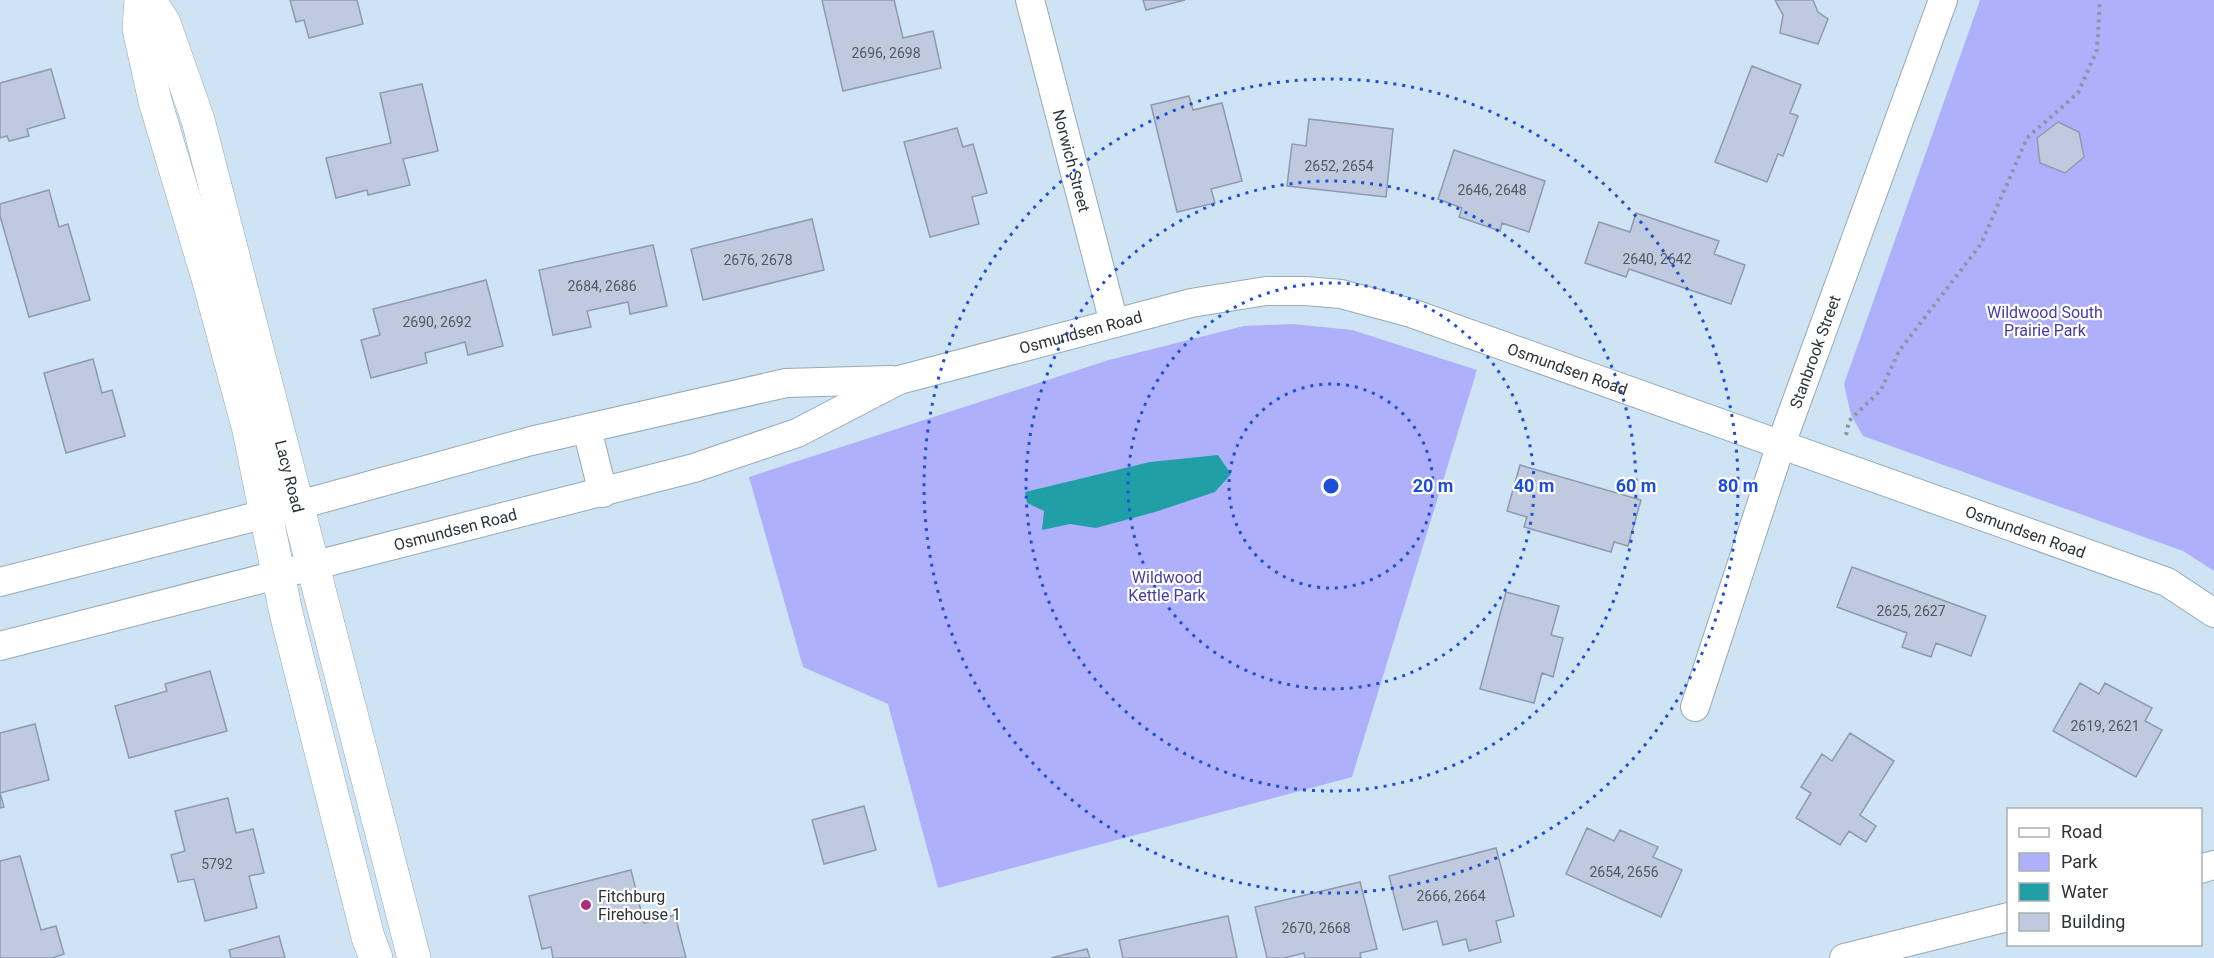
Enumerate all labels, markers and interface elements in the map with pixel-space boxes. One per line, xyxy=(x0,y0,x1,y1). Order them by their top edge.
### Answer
house number: 2696, 2698 xyxy=(851,45,921,61)
street label: Norwich Street xyxy=(1049,107,1094,214)
house number: 2652, 2654 xyxy=(1304,158,1374,174)
house number: 2646, 2648 xyxy=(1457,182,1527,198)
house number: 2640, 2642 xyxy=(1622,251,1692,267)
house number: 2676, 2678 xyxy=(723,252,793,268)
house number: 2684, 2686 xyxy=(567,278,637,294)
street label: Stanbrook Street xyxy=(1786,293,1844,411)
park label: Wildwood South Prairie Park xyxy=(1987,303,2103,340)
street label: Osmundsen Road xyxy=(1017,307,1144,358)
house number: 2690, 2692 xyxy=(402,314,472,330)
street label: Osmundsen Road xyxy=(1505,339,1630,399)
street label: Lacy Road xyxy=(271,438,308,514)
text: 20 m xyxy=(1413,475,1453,496)
text: 40 m xyxy=(1514,475,1554,496)
text: 60 m xyxy=(1616,475,1656,496)
text: 80 m xyxy=(1718,475,1758,496)
centre of rings xyxy=(1321,476,1341,496)
street label: Osmundsen Road xyxy=(1963,502,2088,562)
street label: Osmundsen Road xyxy=(392,505,519,555)
park label: Wildwood Kettle Park xyxy=(1128,568,1207,605)
house number: 2625, 2627 xyxy=(1876,603,1946,619)
house number: 2619, 2621 xyxy=(2070,718,2140,734)
legend xyxy=(2007,808,2202,946)
text: Road xyxy=(2061,821,2102,842)
text: Park xyxy=(2061,851,2098,872)
house number: 5792 xyxy=(201,856,233,872)
house number: 2654, 2656 xyxy=(1589,864,1659,880)
text: Water xyxy=(2061,881,2108,902)
place label: Fitchburg Firehouse 1 xyxy=(598,887,681,924)
house number: 2666, 2664 xyxy=(1416,888,1486,904)
marker: Fitchburg Firehouse 1 xyxy=(579,898,593,912)
text: Building xyxy=(2061,911,2125,932)
house number: 2670, 2668 xyxy=(1281,920,1351,936)

